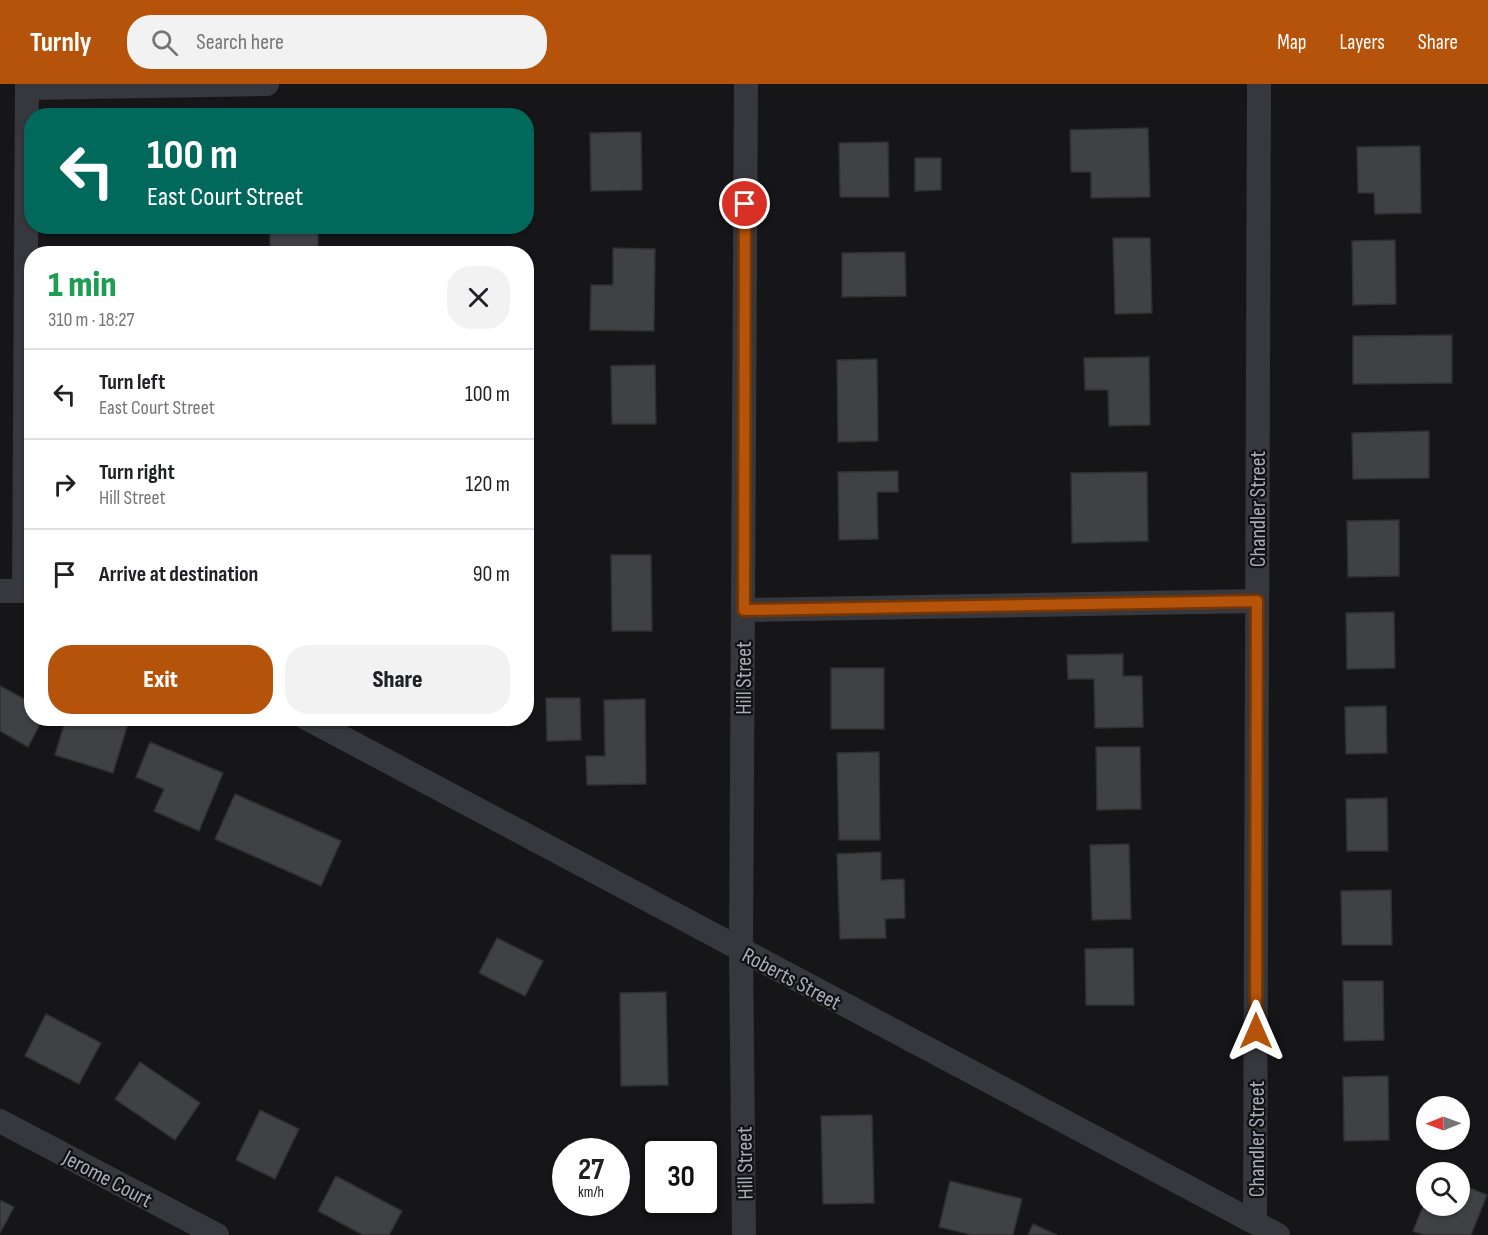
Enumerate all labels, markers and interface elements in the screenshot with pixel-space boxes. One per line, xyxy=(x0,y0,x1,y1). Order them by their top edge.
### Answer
search box xyxy=(127,15,547,69)
text: Turnly xyxy=(30,26,91,59)
icon: search xyxy=(148,26,181,59)
text: Search here xyxy=(196,29,284,56)
text: Map xyxy=(1277,30,1306,55)
text: Layers xyxy=(1339,30,1385,55)
text: Share xyxy=(1418,30,1458,55)
text: 100 m xyxy=(147,130,238,181)
icon: left xyxy=(48,132,126,210)
pin xyxy=(719,178,770,229)
text: East Court Street xyxy=(147,181,303,213)
icon: arrive xyxy=(728,187,761,220)
text: 1 min xyxy=(48,264,116,307)
button: close xyxy=(447,266,510,329)
text: 310 m · 18:27 xyxy=(48,308,134,332)
text: Turn left xyxy=(99,369,165,396)
icon: left xyxy=(48,378,81,411)
text: 100 m xyxy=(465,381,510,408)
text: East Court Street xyxy=(99,396,215,420)
street label: Chandler Street xyxy=(1245,451,1272,567)
text: Turn right xyxy=(99,459,175,486)
icon: right xyxy=(48,468,81,501)
text: 120 m xyxy=(466,471,510,498)
text: Hill Street xyxy=(99,486,166,510)
icon: arrive xyxy=(48,558,81,591)
text: Arrive at destination xyxy=(99,561,258,588)
text: 90 m xyxy=(473,561,510,588)
street label: Hill Street xyxy=(731,641,758,715)
button: Exit xyxy=(48,645,273,714)
button: Share xyxy=(285,645,510,714)
street label: Roberts Street xyxy=(737,942,846,1017)
position arrow xyxy=(1224,999,1288,1063)
street label: Chandler Street xyxy=(1244,1081,1271,1197)
north arrow xyxy=(1416,1096,1470,1150)
map controls xyxy=(1416,1096,1470,1216)
street label: Hill Street xyxy=(731,1126,760,1200)
speed limit sign: 30 xyxy=(642,1138,720,1216)
street label: Jerome Court xyxy=(57,1144,157,1214)
text: 27 xyxy=(578,1152,604,1188)
button: search xyxy=(1416,1162,1470,1216)
text: km/h xyxy=(578,1183,604,1202)

